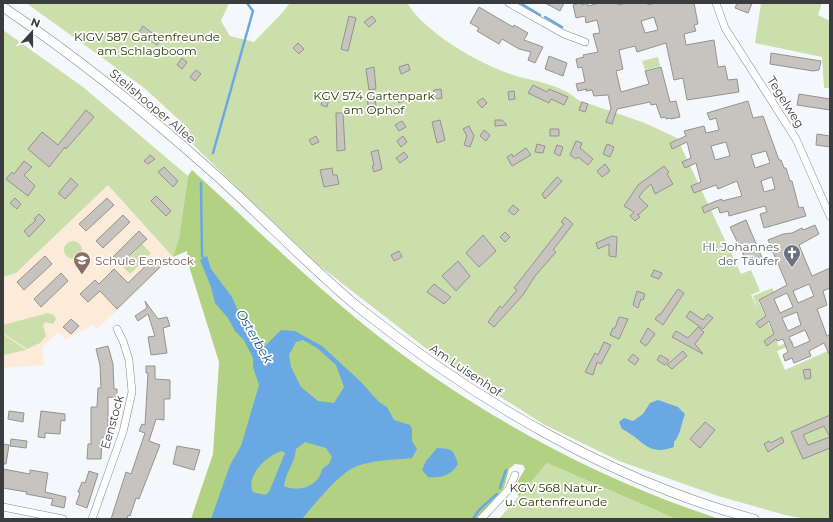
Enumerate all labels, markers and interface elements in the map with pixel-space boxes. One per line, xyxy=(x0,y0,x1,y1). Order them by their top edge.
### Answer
north arrow xyxy=(12,12,52,52)
text: N xyxy=(29,15,42,31)
park label: KlGV 587 Gartenfreunde am Schlagboom xyxy=(74,29,220,58)
street label: Steilshooper Allee xyxy=(107,66,199,146)
street label: Tegelweg xyxy=(764,73,808,131)
park label: KGV 574 Gartenpark am Ophof xyxy=(313,88,435,117)
place label: Hl. Johannes der Täufer xyxy=(702,239,779,268)
church icon: Hl. Johannes der Täufer xyxy=(782,243,802,268)
school or university icon: Schule Eenstock xyxy=(72,250,92,275)
place label: Schule Eenstock xyxy=(95,253,195,268)
water label: Osterbek xyxy=(233,306,277,367)
street label: Am Luisenhof xyxy=(427,340,506,400)
street label: Eenstock xyxy=(97,393,127,451)
park label: KGV 568 Natur- u. Gartenfreunde xyxy=(505,480,607,509)

